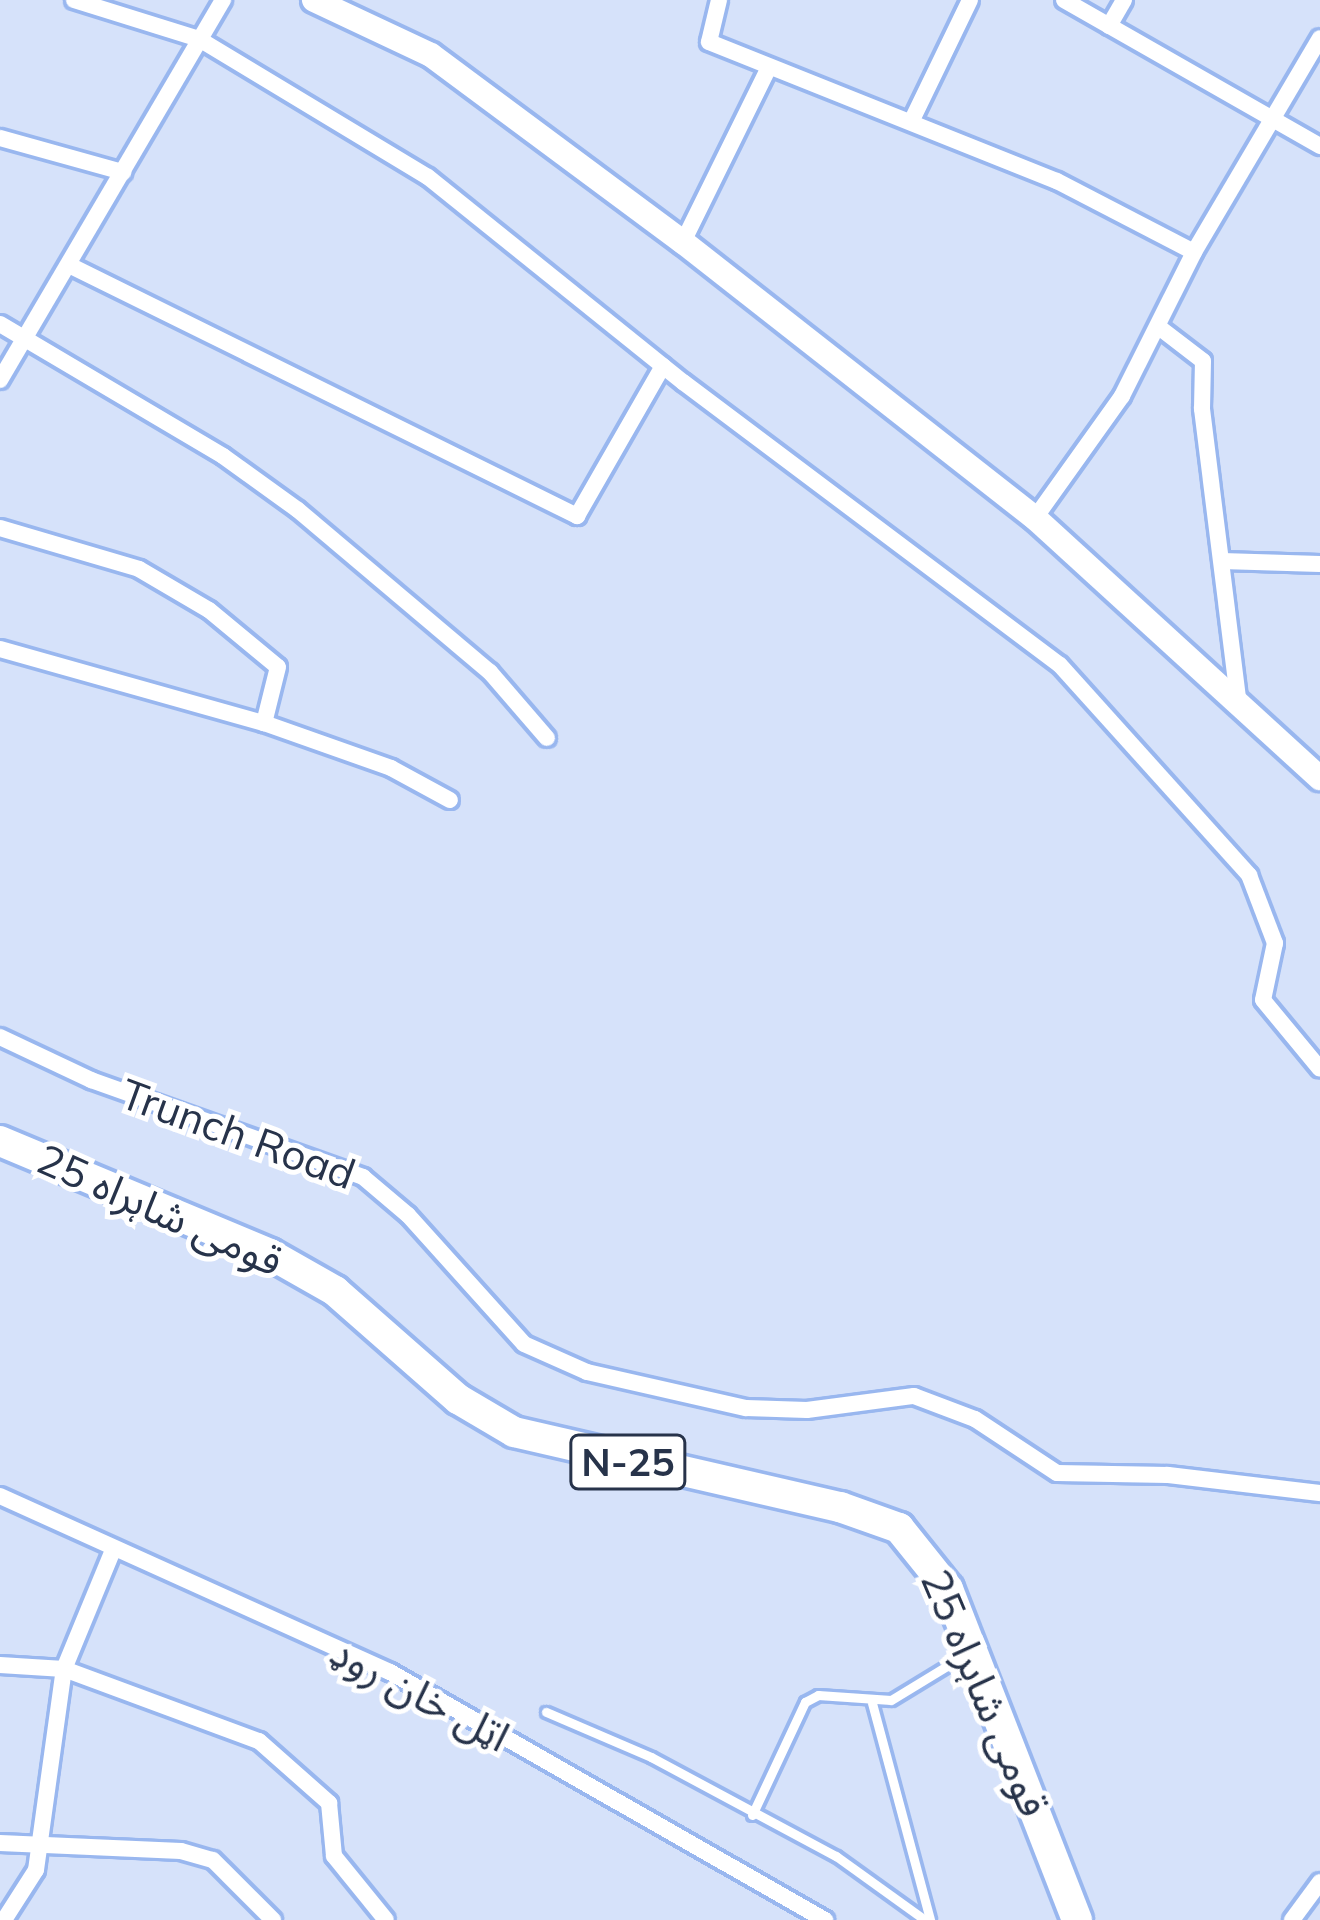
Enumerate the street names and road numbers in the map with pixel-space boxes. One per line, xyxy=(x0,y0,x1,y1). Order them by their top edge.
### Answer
street label: Trunch Road xyxy=(114,1068,362,1200)
street label: قومی شاہراہ 25 xyxy=(30,1134,290,1286)
road number: N-25 xyxy=(568,1429,688,1495)
street label: قومی شاہراہ 25 xyxy=(910,1562,1060,1824)
street label: اټل خان روډ xyxy=(322,1626,518,1762)

